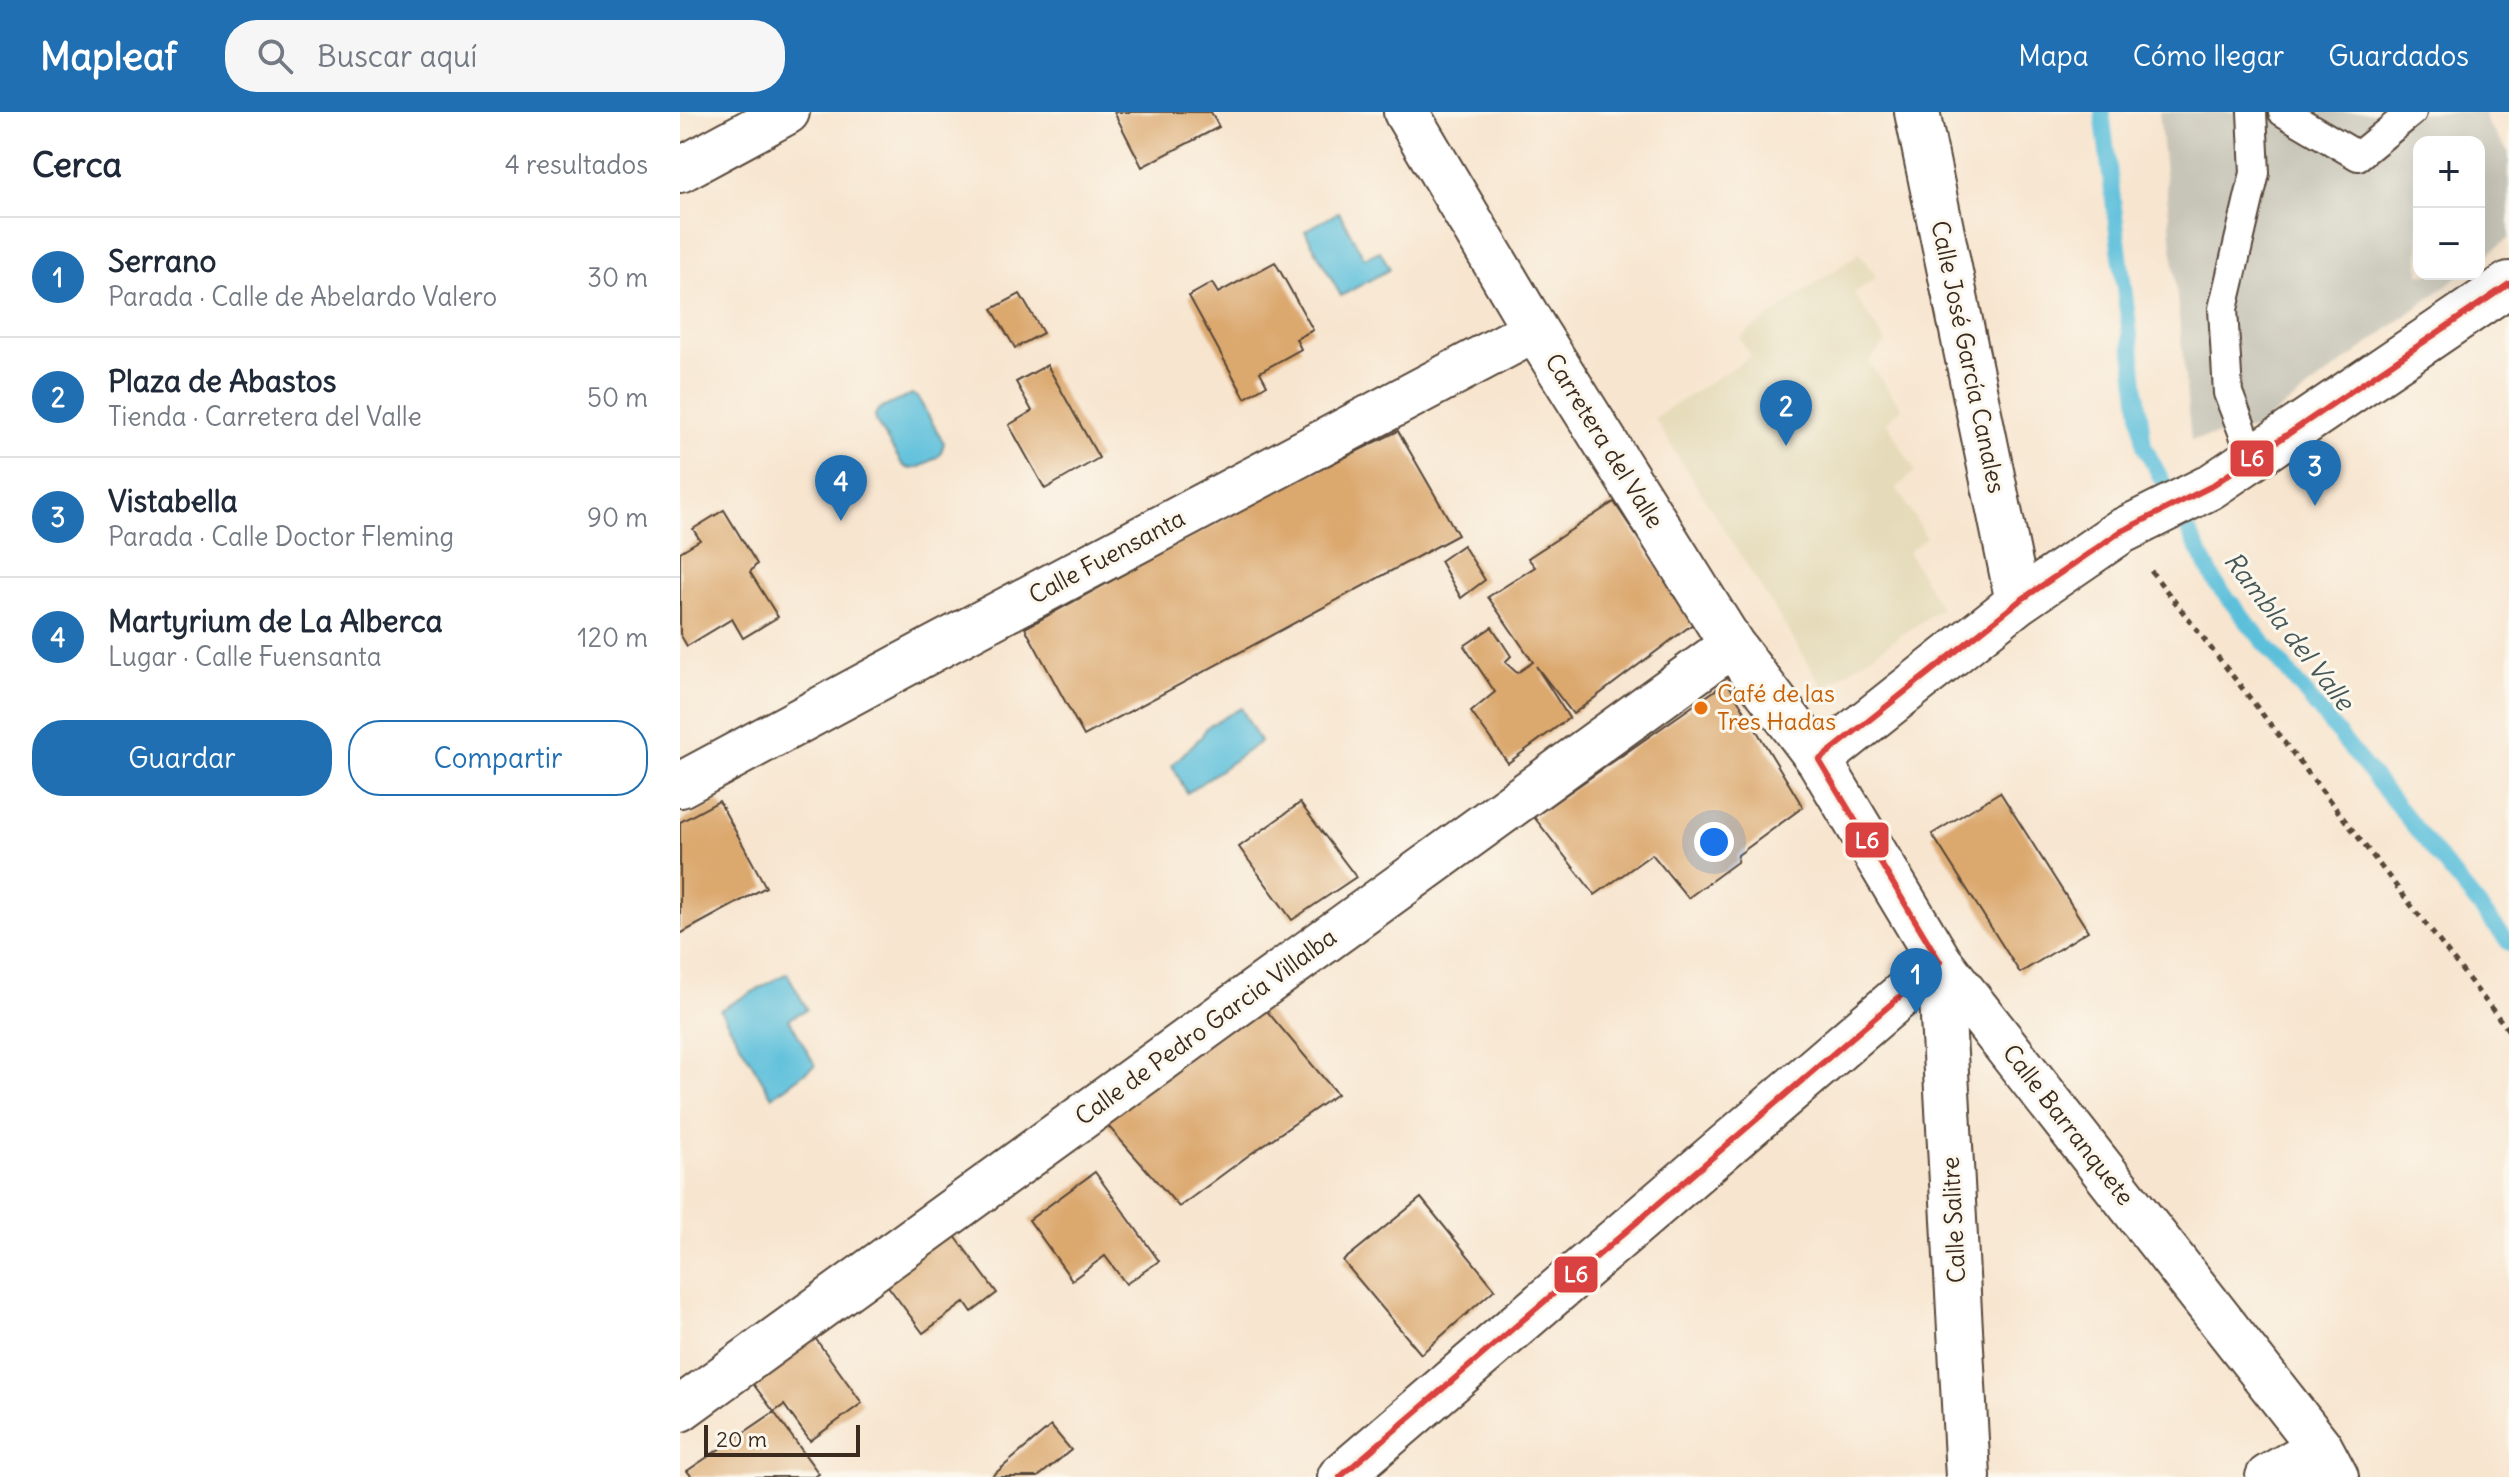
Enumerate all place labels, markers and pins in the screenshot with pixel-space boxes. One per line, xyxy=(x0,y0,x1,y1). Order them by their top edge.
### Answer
pin: 2 xyxy=(1760,380,1812,446)
pin: 3 xyxy=(2289,440,2341,506)
pin: 4 xyxy=(815,455,867,521)
place label: Café de las Tres Hadas xyxy=(1717,678,1836,736)
marker: Café de las Tres Hadas xyxy=(1692,699,1710,717)
pin: 1 xyxy=(1890,948,1942,1014)

